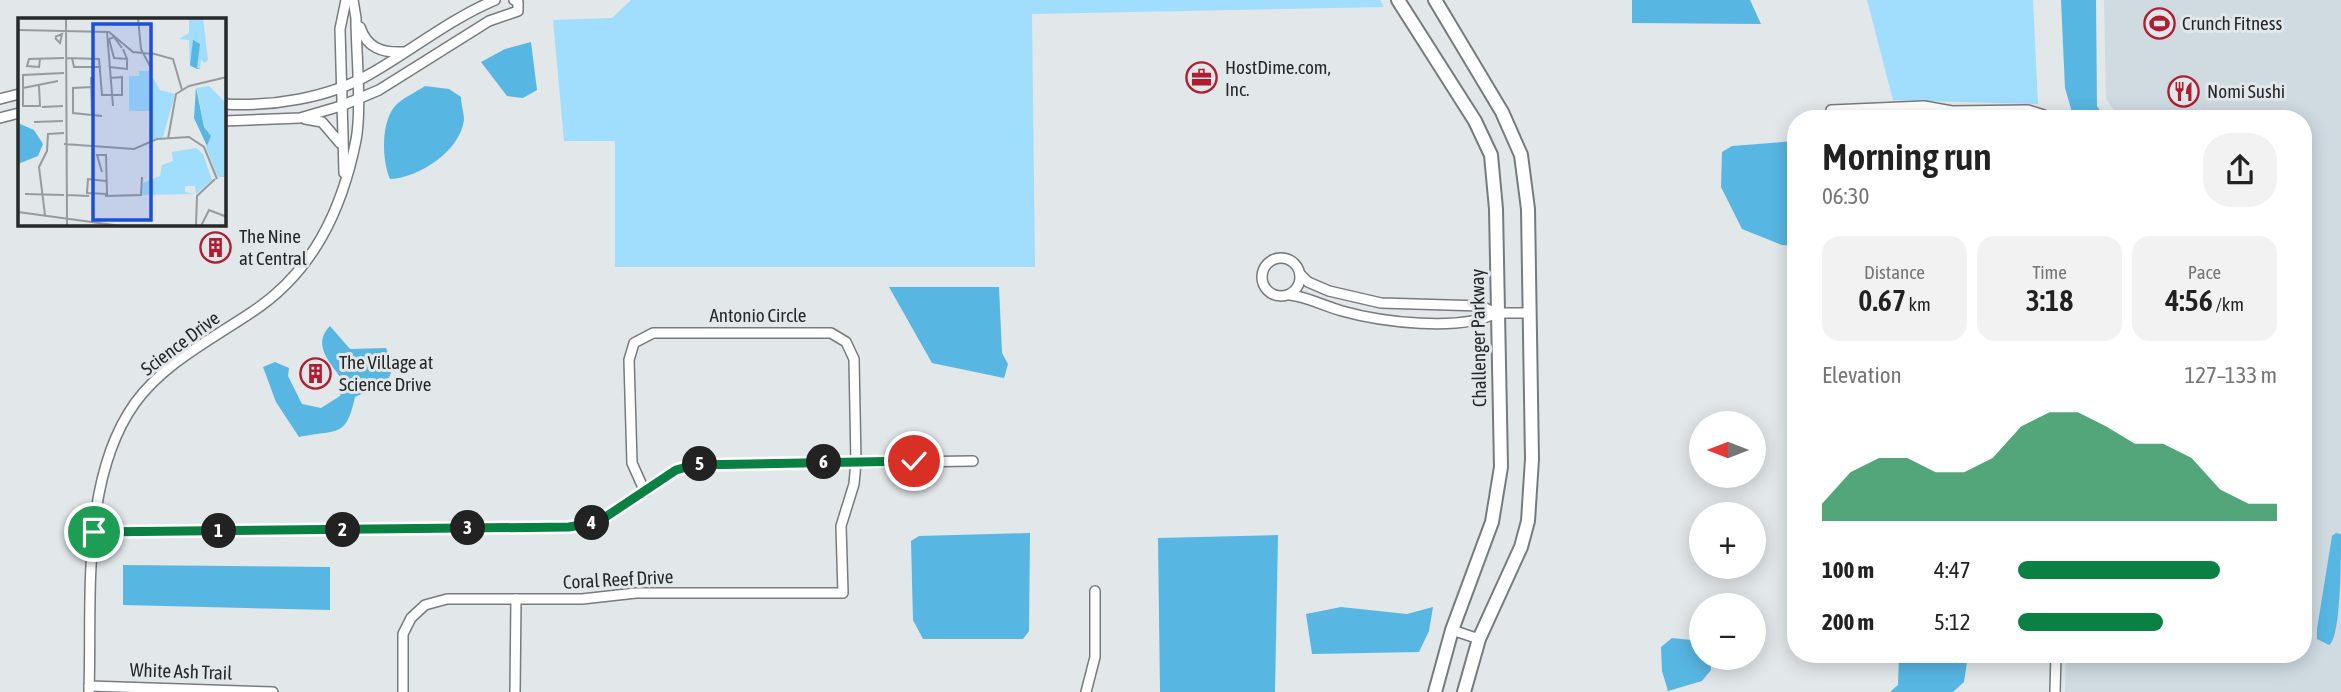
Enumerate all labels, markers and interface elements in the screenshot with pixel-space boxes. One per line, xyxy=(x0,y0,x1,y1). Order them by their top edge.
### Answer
sports icon: Crunch Fitness xyxy=(2142,6,2176,40)
place label: Crunch Fitness xyxy=(2182,12,2282,34)
inset map xyxy=(18,18,226,226)
place label: HostDime.com, Inc. xyxy=(1225,56,1331,100)
office icon: HostDime.com, Inc. xyxy=(1185,61,1219,95)
restaurant icon: Nomi Sushi xyxy=(2167,74,2201,108)
place label: Nomi Sushi xyxy=(2207,80,2285,102)
button: share xyxy=(2203,133,2277,207)
text: Morning run xyxy=(1822,135,1992,178)
text: 06:30 xyxy=(1822,183,1869,209)
place label: The Nine at Central xyxy=(239,225,307,269)
building icon: The Nine at Central xyxy=(199,230,233,264)
text: Distance xyxy=(1864,261,1925,283)
text: Time xyxy=(2032,261,2067,283)
text: Pace xyxy=(2188,261,2221,283)
street label: Challenger Parkway xyxy=(1466,268,1490,407)
text: 0.67 xyxy=(1858,283,1906,317)
text: 3:18 xyxy=(2026,283,2073,317)
text: 4:56 xyxy=(2165,283,2213,317)
text: km xyxy=(1906,293,1931,315)
text: /km xyxy=(2213,293,2244,315)
street label: Antonio Circle xyxy=(710,304,806,326)
street label: Science Drive xyxy=(136,306,224,380)
place label: The Village at Science Drive xyxy=(339,351,433,395)
building icon: The Village at Science Drive xyxy=(299,356,333,390)
text: Elevation xyxy=(1822,362,1902,388)
text: 127–133 m xyxy=(2184,362,2277,388)
north arrow xyxy=(1689,411,1766,488)
map controls xyxy=(1689,411,1766,670)
pin xyxy=(884,431,944,491)
icon: check xyxy=(895,442,933,480)
pin: 6 xyxy=(806,444,842,480)
pin: 5 xyxy=(682,447,718,482)
text: 6 xyxy=(819,450,828,472)
text: 5 xyxy=(695,452,704,474)
pin xyxy=(64,502,124,562)
button: + xyxy=(1689,502,1766,579)
pin: 4 xyxy=(574,505,610,540)
pin: 3 xyxy=(450,510,486,546)
text: 4 xyxy=(587,511,596,533)
pin: 2 xyxy=(326,512,360,548)
icon: arrive xyxy=(75,513,113,551)
pin: 1 xyxy=(202,514,236,548)
text: 3 xyxy=(463,516,472,538)
text: 2 xyxy=(338,518,347,540)
text: 1 xyxy=(214,519,223,541)
text: 100 m xyxy=(1822,557,1874,583)
text: 4:47 xyxy=(1934,557,1971,583)
street label: Coral Reef Drive xyxy=(562,565,674,593)
button: − xyxy=(1689,593,1766,670)
text: 200 m xyxy=(1822,609,1874,635)
text: 5:12 xyxy=(1934,609,1971,635)
street label: White Ash Trail xyxy=(129,658,233,684)

